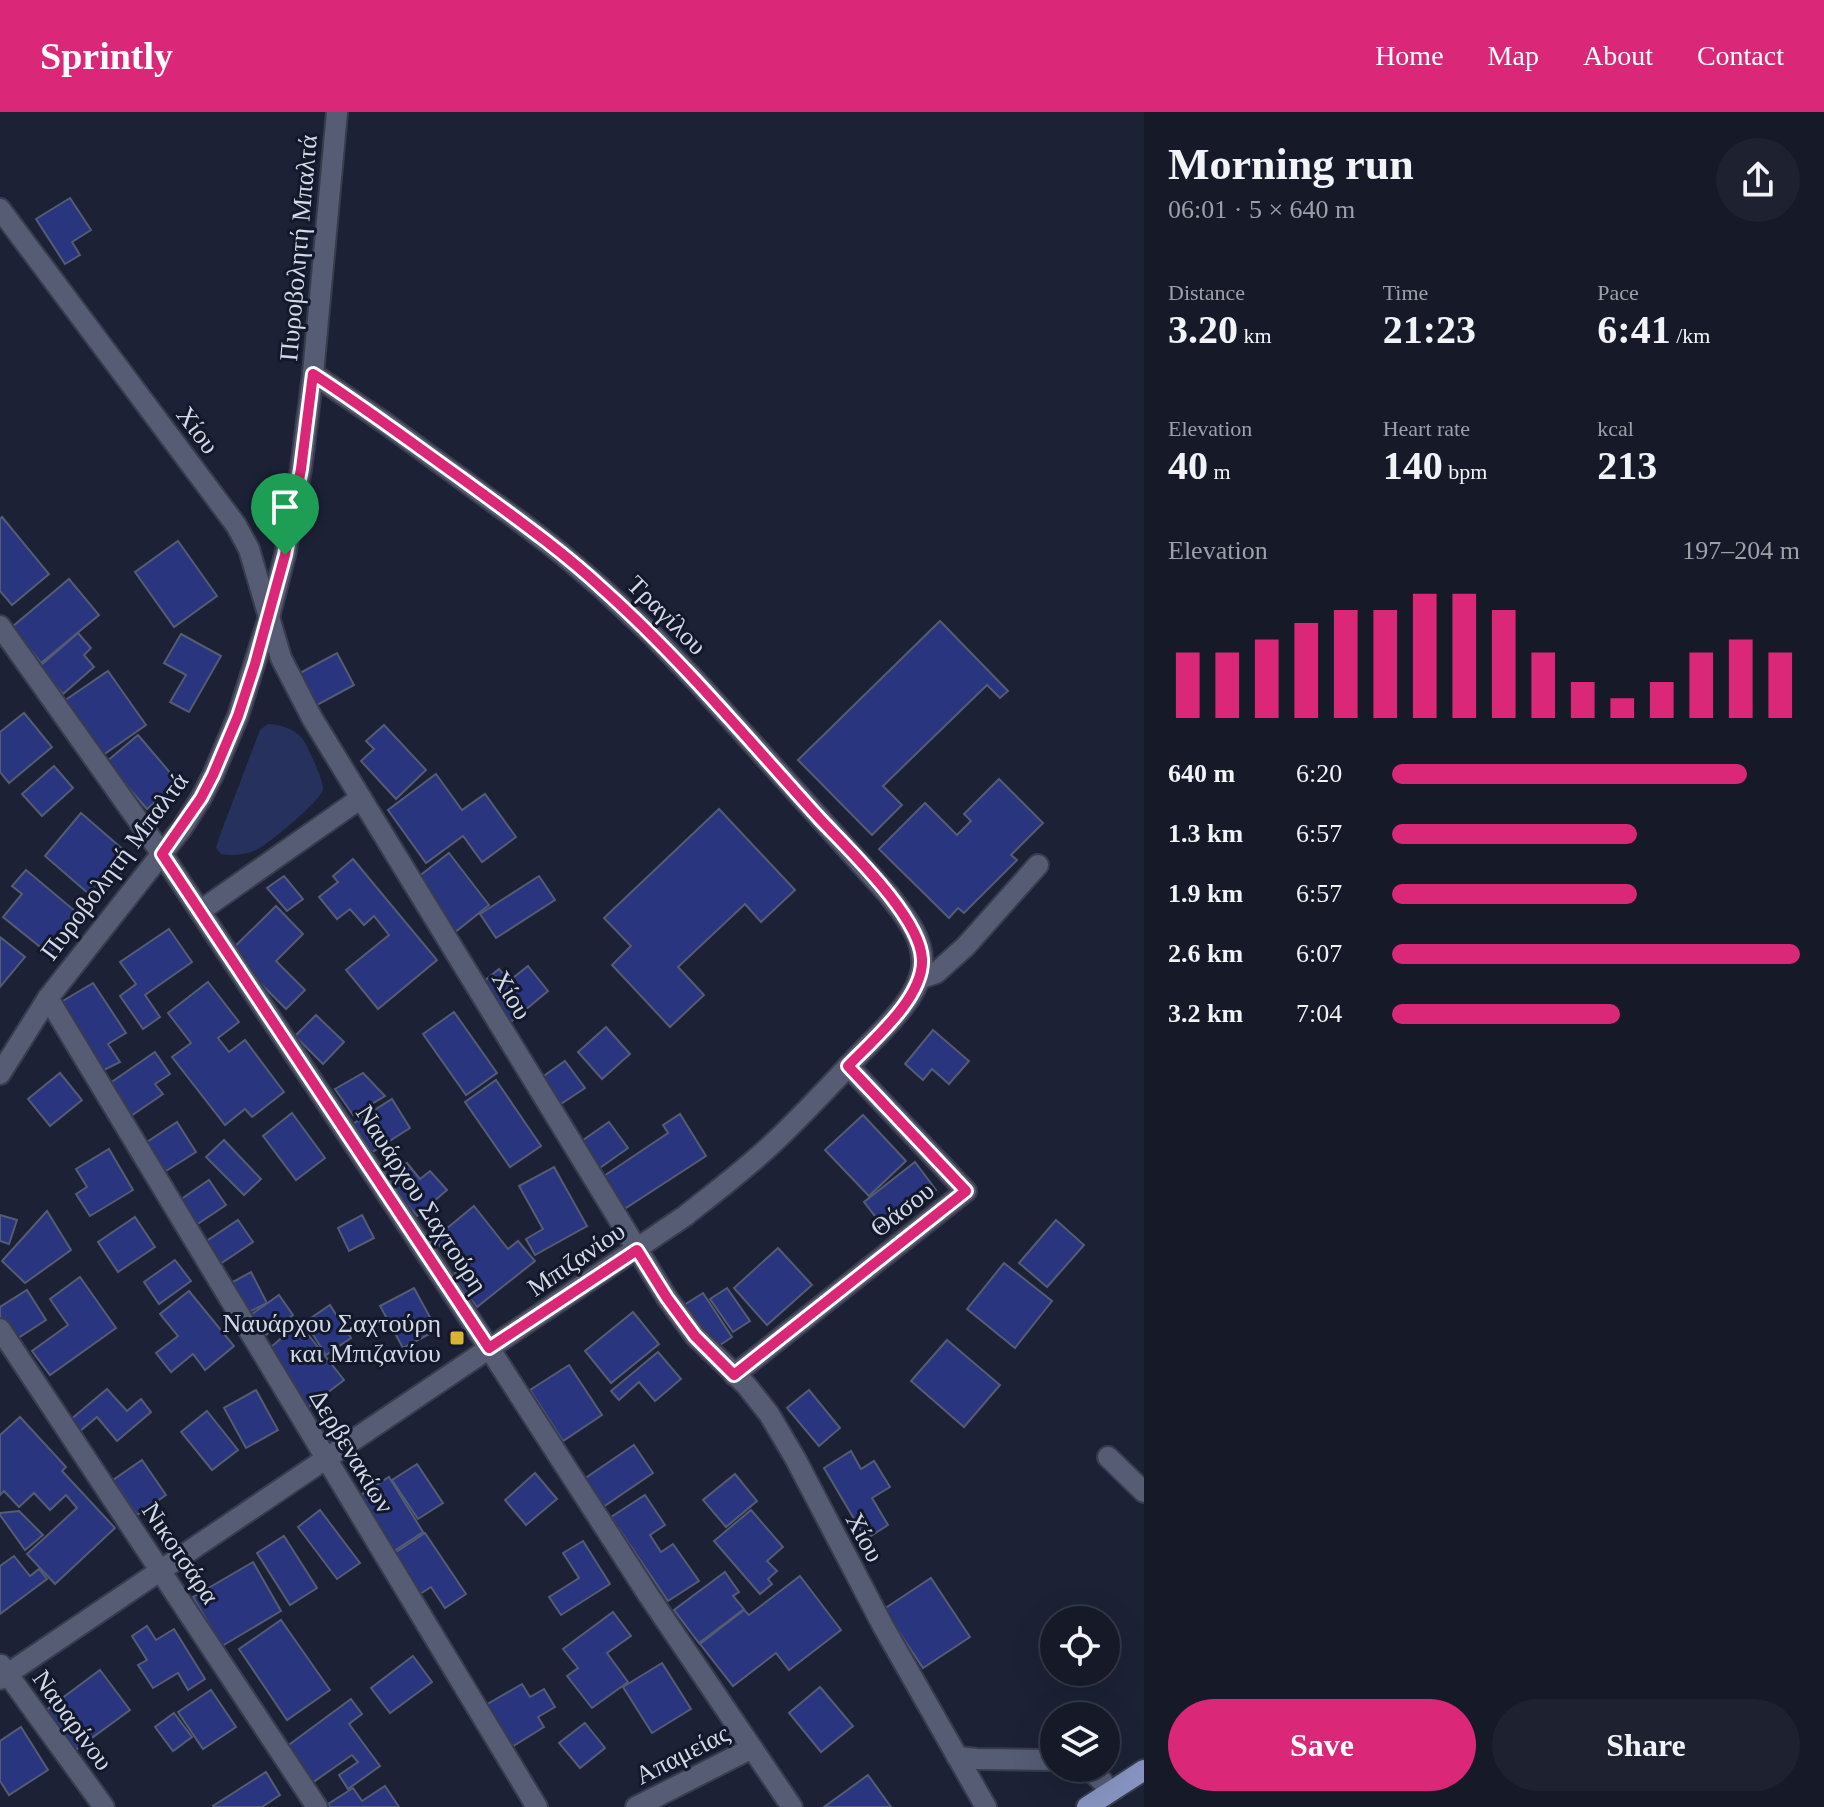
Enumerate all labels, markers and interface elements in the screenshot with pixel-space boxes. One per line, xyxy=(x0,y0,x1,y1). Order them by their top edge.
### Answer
text: Sprintly xyxy=(40,35,173,77)
text: Home xyxy=(1375,40,1444,71)
text: Map xyxy=(1488,40,1539,71)
text: About xyxy=(1583,40,1653,71)
text: Contact xyxy=(1697,40,1784,71)
street label: Πυροβολητή Μπαλτά xyxy=(274,133,323,362)
button: share xyxy=(1716,138,1800,222)
text: Morning run xyxy=(1168,140,1414,189)
text: 06:01 · 5 × 640 m xyxy=(1168,195,1355,224)
text: Distance xyxy=(1168,280,1245,305)
text: Time xyxy=(1383,280,1428,305)
text: Pace xyxy=(1597,280,1639,305)
text: 3.20 xyxy=(1168,307,1238,352)
text: 21:23 xyxy=(1383,307,1476,352)
text: 6:41 xyxy=(1597,307,1671,352)
text: km xyxy=(1238,323,1272,348)
text: /km xyxy=(1671,323,1710,348)
street label: Χίου xyxy=(170,401,225,460)
text: Elevation xyxy=(1168,416,1252,441)
text: Heart rate xyxy=(1383,416,1470,441)
text: kcal xyxy=(1597,416,1634,441)
text: 40 xyxy=(1168,443,1208,488)
text: 140 xyxy=(1383,443,1443,488)
text: 213 xyxy=(1597,443,1657,488)
text: m xyxy=(1208,459,1231,484)
text: bpm xyxy=(1443,459,1487,484)
pin xyxy=(251,473,319,555)
icon: arrive xyxy=(263,485,307,529)
text: Elevation xyxy=(1168,536,1268,565)
text: 197–204 m xyxy=(1682,536,1800,565)
street label: Τραγίλου xyxy=(621,570,712,661)
text: 640 m xyxy=(1168,759,1235,788)
text: 6:20 xyxy=(1296,759,1342,788)
street label: Πυροβολητή Μπαλτά xyxy=(35,767,194,966)
text: 1.3 km xyxy=(1168,819,1243,848)
text: 6:57 xyxy=(1296,819,1342,848)
text: 1.9 km xyxy=(1168,879,1243,908)
text: 6:57 xyxy=(1296,879,1342,908)
text: 2.6 km xyxy=(1168,939,1243,968)
text: 6:07 xyxy=(1296,939,1342,968)
street label: Χίου xyxy=(486,966,537,1025)
text: 3.2 km xyxy=(1168,999,1243,1028)
text: 7:04 xyxy=(1296,999,1342,1028)
street label: Ναυάρχου Σαχτούρη xyxy=(350,1100,493,1299)
street label: Θάσου xyxy=(865,1176,940,1243)
street label: Μπιζανίου xyxy=(522,1216,631,1303)
place label: Ναυάρχου Σαχτούρη και Μπιζανίου xyxy=(223,1309,441,1368)
marker: Ναυάρχου Σαχτούρη και Μπιζανίου xyxy=(448,1329,466,1347)
street label: Δερβενακίων xyxy=(303,1384,400,1519)
street label: Νικοτσάρα xyxy=(136,1497,225,1610)
street label: Χίου xyxy=(840,1508,889,1567)
map controls xyxy=(1040,1606,1120,1782)
button: locate xyxy=(1040,1606,1120,1686)
street label: Ναυαρίνου xyxy=(27,1665,119,1776)
button: Save xyxy=(1168,1699,1476,1791)
button: Share xyxy=(1492,1699,1800,1791)
button: layers xyxy=(1040,1702,1120,1782)
street label: Απαμείας xyxy=(631,1718,735,1790)

